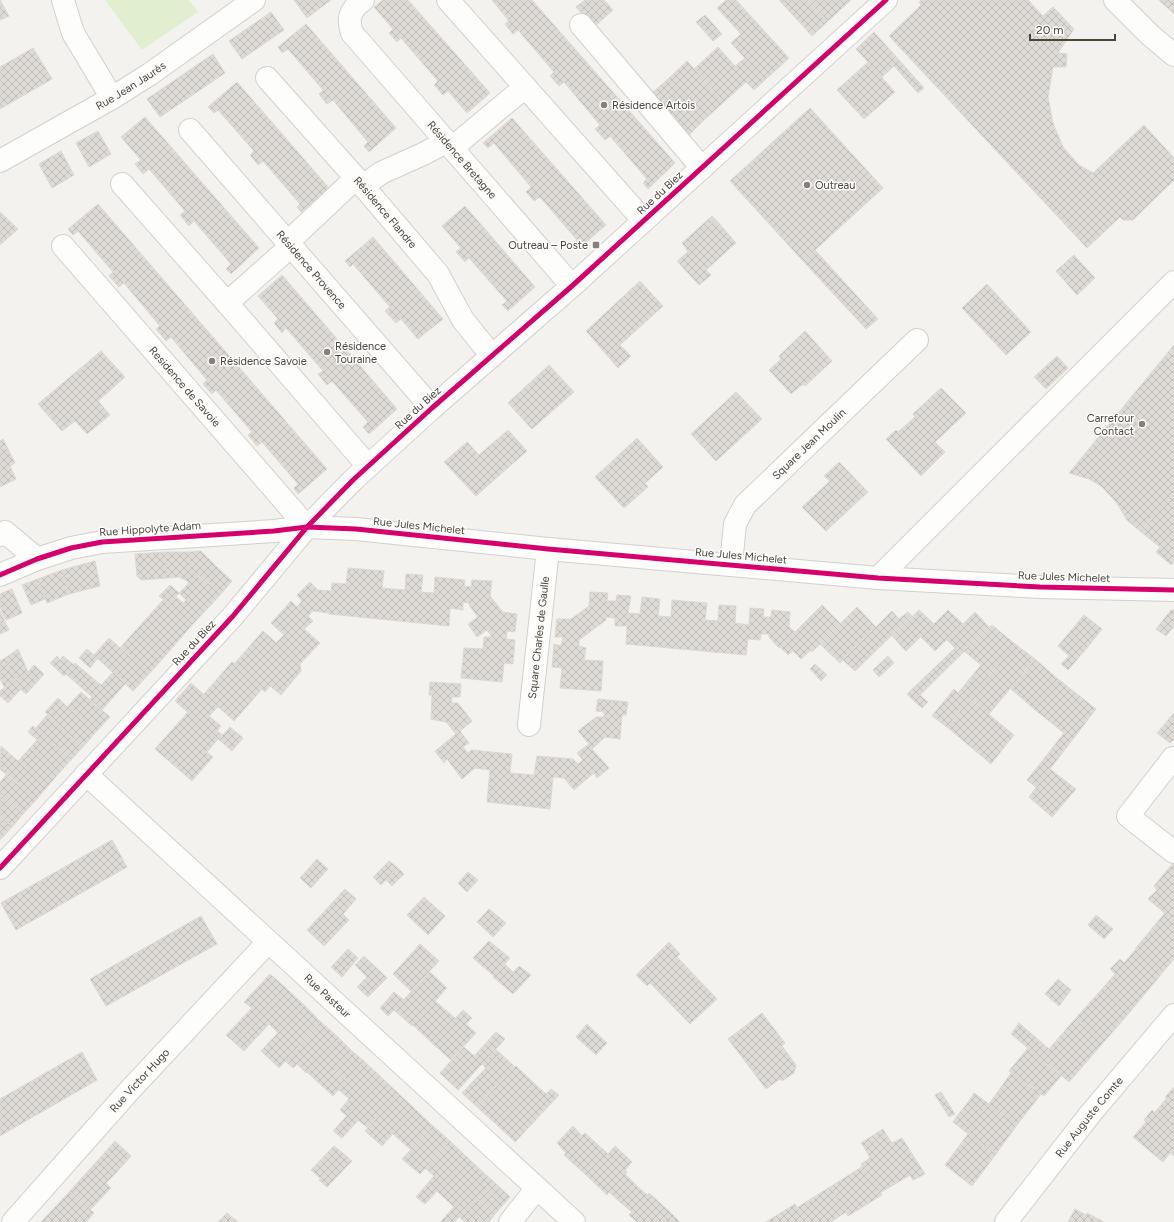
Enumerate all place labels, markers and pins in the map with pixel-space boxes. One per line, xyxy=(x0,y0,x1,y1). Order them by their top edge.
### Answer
place label: Résidence Artois xyxy=(612,99,695,112)
marker: Résidence Artois xyxy=(599,100,609,110)
place label: Outreau xyxy=(815,179,855,192)
marker: Outreau xyxy=(802,180,812,190)
place label: Outreau – Poste xyxy=(508,239,588,252)
marker: Outreau – Poste xyxy=(591,240,601,250)
place label: Résidence Touraine xyxy=(335,340,386,366)
marker: Résidence Touraine xyxy=(322,347,332,357)
place label: Résidence Savoie xyxy=(220,355,307,368)
marker: Résidence Savoie xyxy=(207,356,217,366)
place label: Carrefour Contact xyxy=(1087,412,1134,438)
marker: Carrefour Contact xyxy=(1137,419,1147,429)

